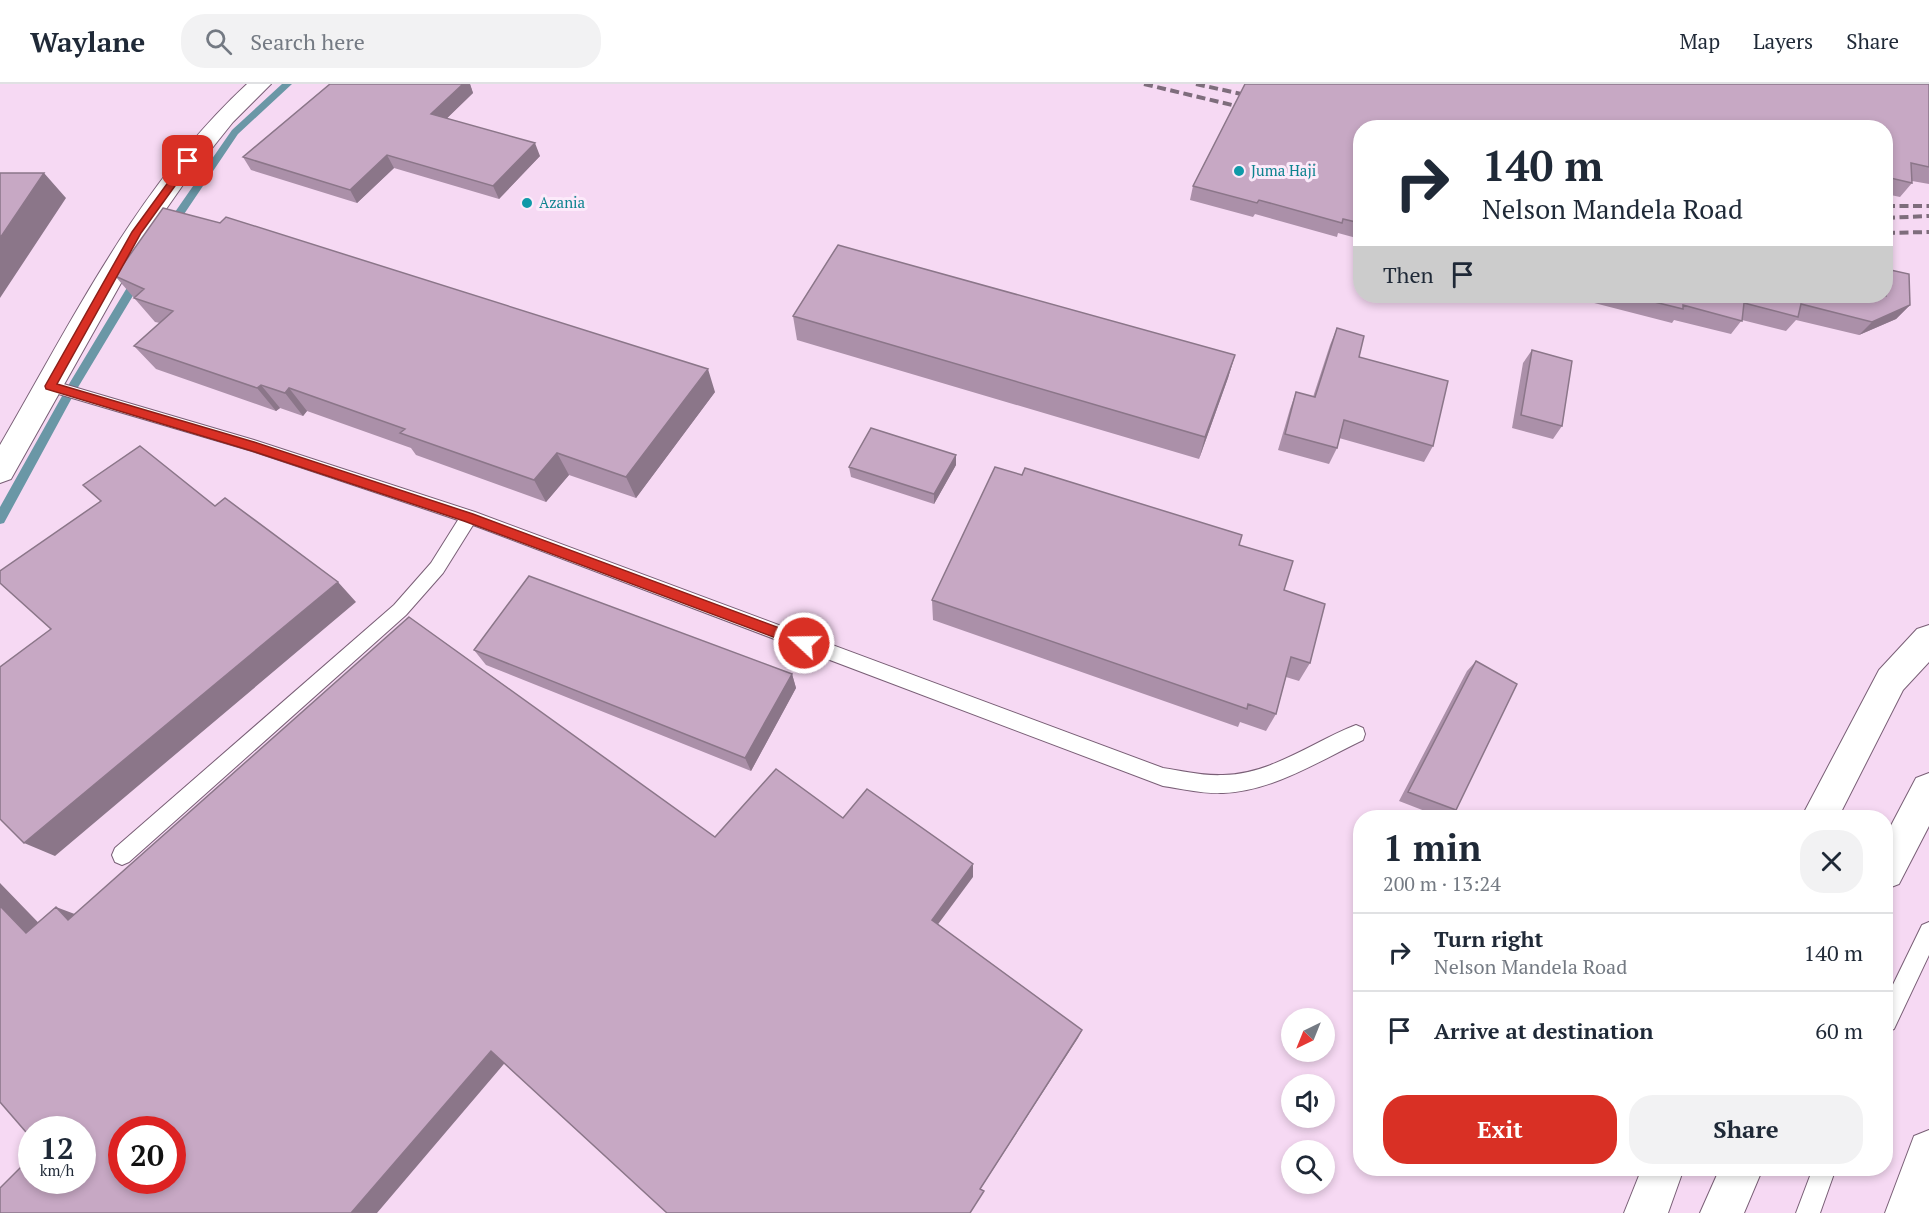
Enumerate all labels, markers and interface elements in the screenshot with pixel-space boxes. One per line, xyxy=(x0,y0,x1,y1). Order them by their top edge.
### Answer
search box xyxy=(181,14,601,68)
text: Waylane xyxy=(30,23,145,60)
icon: search xyxy=(202,25,235,58)
text: Search here xyxy=(250,27,365,56)
text: Map xyxy=(1679,27,1720,55)
text: Layers xyxy=(1753,27,1813,55)
text: Share xyxy=(1846,27,1899,55)
pin xyxy=(162,135,213,186)
text: 140 m xyxy=(1482,137,1603,193)
icon: arrive xyxy=(171,144,204,177)
icon: right xyxy=(1383,144,1461,222)
place label: Juma Haji xyxy=(1251,160,1316,180)
marker: Juma Haji xyxy=(1232,164,1246,178)
text: Nelson Mandela Road xyxy=(1482,191,1743,227)
place label: Azania xyxy=(539,192,586,212)
marker: Azania xyxy=(520,196,534,210)
icon: arrive xyxy=(1446,258,1479,291)
text: Then xyxy=(1383,260,1434,289)
position arrow xyxy=(772,611,836,675)
text: 1 min xyxy=(1383,824,1481,871)
button: close xyxy=(1800,830,1863,893)
text: 200 m · 13:24 xyxy=(1383,870,1501,897)
text: Turn right xyxy=(1434,924,1543,953)
icon: right xyxy=(1383,936,1416,969)
text: 140 m xyxy=(1803,938,1863,967)
text: Nelson Mandela Road xyxy=(1434,953,1627,980)
north arrow xyxy=(1281,1008,1335,1062)
map controls xyxy=(1281,1008,1335,1194)
icon: arrive xyxy=(1383,1014,1416,1047)
text: Arrive at destination xyxy=(1434,1016,1653,1045)
text: 60 m xyxy=(1815,1016,1863,1045)
button: sound xyxy=(1281,1074,1335,1128)
button: Exit xyxy=(1383,1095,1617,1164)
button: Share xyxy=(1629,1095,1863,1164)
speed limit sign: 20 xyxy=(108,1116,186,1194)
text: 12 xyxy=(40,1128,74,1168)
button: search xyxy=(1281,1140,1335,1194)
text: km/h xyxy=(40,1160,74,1180)

